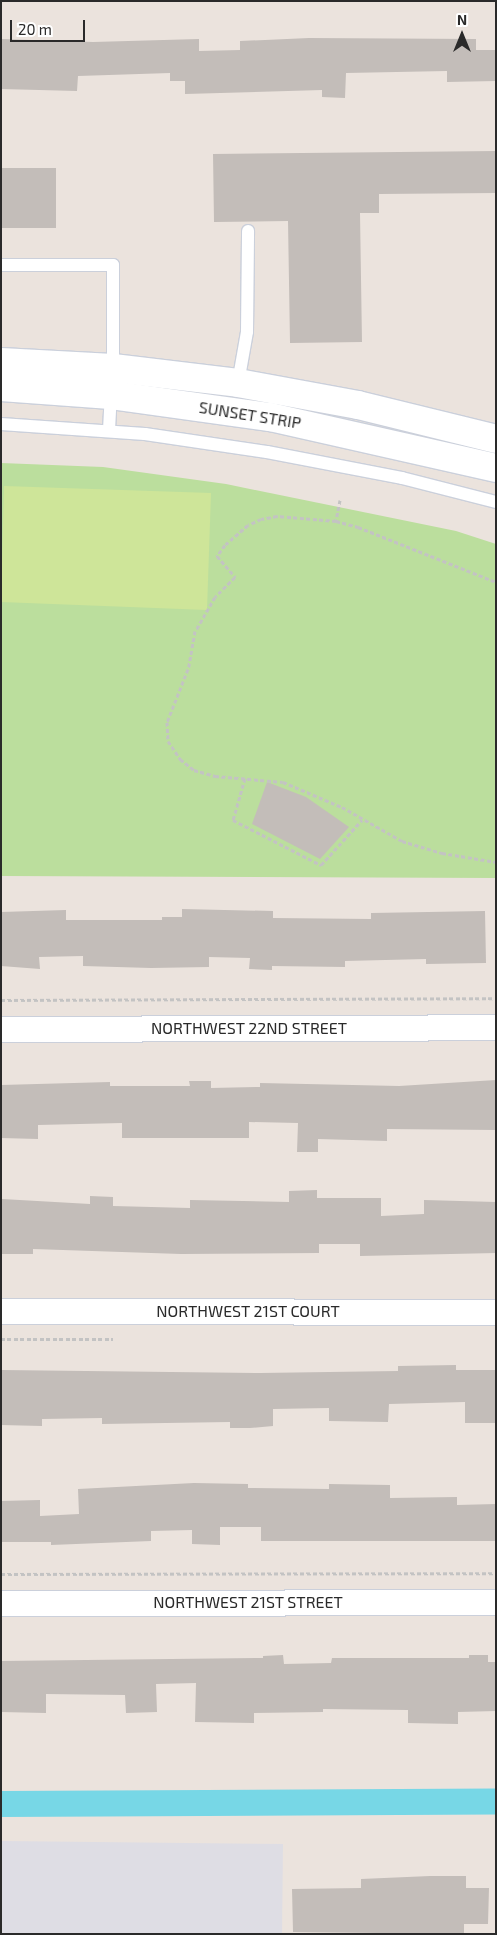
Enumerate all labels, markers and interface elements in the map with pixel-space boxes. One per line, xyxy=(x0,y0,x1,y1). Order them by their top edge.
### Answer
scale bar xyxy=(12,10,88,42)
north arrow xyxy=(437,10,487,60)
text: N xyxy=(457,11,467,28)
text: 20 m xyxy=(18,20,52,38)
street label: SUNSET STRIP xyxy=(197,397,303,433)
street label: NORTHWEST 22ND STREET xyxy=(151,1018,347,1038)
street label: NORTHWEST 21ST COURT xyxy=(156,1301,340,1321)
street label: NORTHWEST 21ST STREET xyxy=(153,1592,343,1612)

